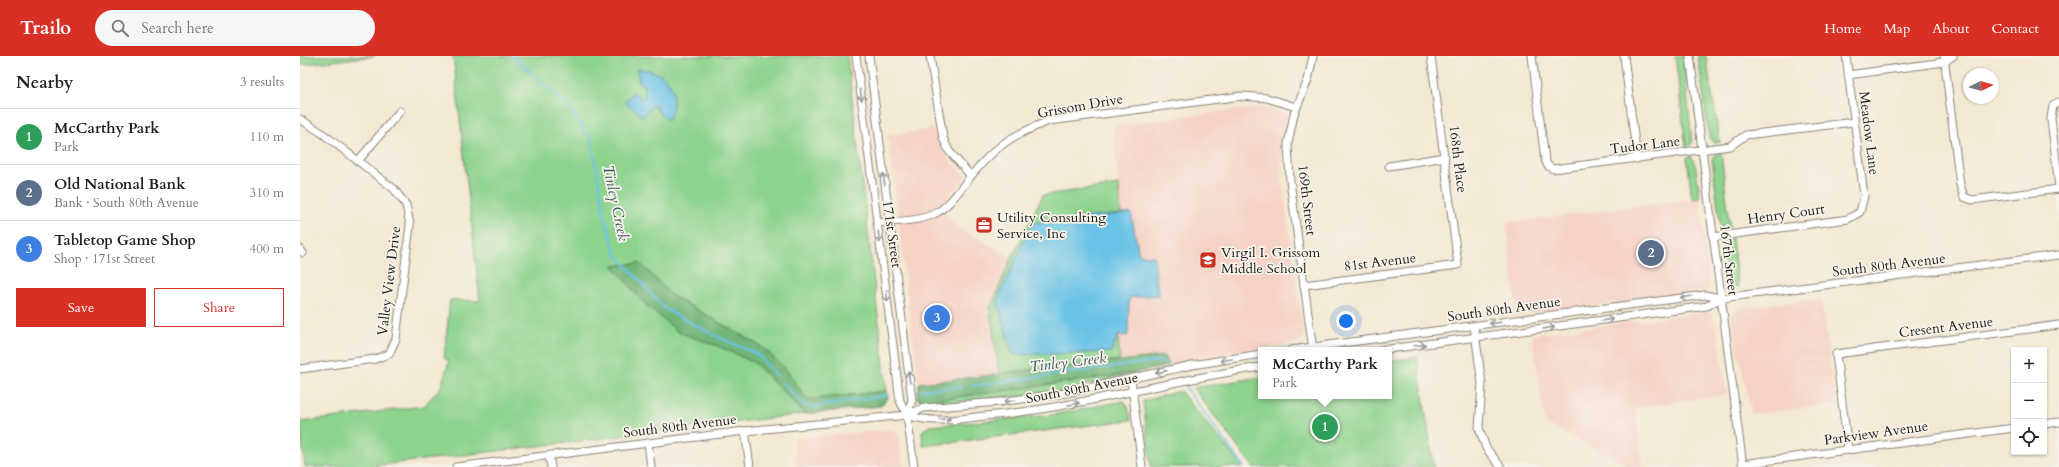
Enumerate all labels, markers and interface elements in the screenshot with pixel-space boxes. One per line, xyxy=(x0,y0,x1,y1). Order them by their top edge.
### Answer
search box xyxy=(95,10,375,46)
text: Trailo xyxy=(20,15,71,41)
icon: search xyxy=(109,17,131,39)
text: Search here xyxy=(141,18,214,38)
text: Home xyxy=(1824,19,1862,38)
text: Map xyxy=(1884,19,1910,38)
text: About xyxy=(1932,19,1969,38)
text: Contact xyxy=(1991,19,2039,38)
north arrow xyxy=(1963,68,1999,104)
text: Nearby xyxy=(16,71,73,94)
text: 3 results xyxy=(240,73,284,91)
one-way arrow xyxy=(857,88,865,101)
street label: Grissom Drive xyxy=(1036,89,1124,123)
street label: Meadow Lane xyxy=(1854,90,1884,176)
text: McCarthy Park xyxy=(54,118,160,138)
street label: 168th Place xyxy=(1444,124,1472,194)
text: 1 xyxy=(26,128,32,146)
text: 110 m xyxy=(250,128,284,146)
street label: Tudor Lane xyxy=(1609,131,1681,159)
text: Park xyxy=(54,138,79,156)
water label: Tinley Creek xyxy=(598,163,634,243)
street label: 169th Street xyxy=(1293,164,1321,237)
one-way arrow xyxy=(880,173,888,186)
text: Old National Bank xyxy=(54,174,186,194)
text: 2 xyxy=(26,184,32,202)
text: 310 m xyxy=(250,184,284,202)
text: Bank · South 80th Avenue xyxy=(54,194,199,212)
street label: 171st Street xyxy=(878,199,906,270)
street label: Henry Court xyxy=(1746,199,1826,229)
place label: Utility Consulting Service, Inc xyxy=(997,208,1106,243)
office icon: Utility Consulting Service, Inc xyxy=(974,215,994,235)
street label: 167th Street xyxy=(1715,224,1743,297)
street label: Valley View Drive xyxy=(373,225,405,337)
text: Tabletop Game Shop xyxy=(54,230,196,250)
one-way arrow xyxy=(875,231,883,244)
pin: 2 xyxy=(1638,238,1664,268)
text: 3 xyxy=(26,240,32,258)
text: 400 m xyxy=(250,240,284,258)
place label: Virgil I. Grissom Middle School xyxy=(1221,243,1321,278)
street label: 81st Avenue xyxy=(1343,248,1417,276)
street label: South 80th Avenue xyxy=(1831,249,1947,281)
text: Shop · 171st Street xyxy=(54,250,155,268)
school or university icon: Virgil I. Grissom Middle School xyxy=(1198,250,1218,270)
button: Save xyxy=(16,288,146,327)
button: Share xyxy=(154,288,284,327)
one-way arrow xyxy=(883,289,891,302)
street label: South 80th Avenue xyxy=(1446,292,1562,326)
one-way arrow xyxy=(1680,294,1693,301)
pin: 3 xyxy=(924,303,950,333)
your location xyxy=(1336,311,1356,331)
street label: Cresent Avenue xyxy=(1898,312,1994,342)
one-way arrow xyxy=(1601,316,1614,324)
one-way arrow xyxy=(1489,319,1502,327)
one-way arrow xyxy=(1542,324,1555,332)
one-way arrow xyxy=(1413,342,1426,349)
water label: Tinley Creek xyxy=(1028,347,1108,377)
popup xyxy=(1258,347,1392,399)
map controls xyxy=(2011,347,2047,455)
button: + xyxy=(2011,347,2047,383)
text: McCarthy Park xyxy=(1272,354,1378,374)
one-way arrow xyxy=(1220,356,1233,364)
street label: South 80th Avenue xyxy=(1024,368,1140,408)
one-way arrow xyxy=(1155,369,1168,376)
one-way arrow xyxy=(905,371,913,384)
text: Park xyxy=(1272,374,1297,392)
button: − xyxy=(2011,383,2047,419)
one-way arrow xyxy=(1004,397,1017,405)
one-way arrow xyxy=(1067,400,1080,408)
street label: South 80th Avenue xyxy=(622,410,738,442)
pin: 1 xyxy=(1312,412,1338,442)
one-way arrow xyxy=(938,416,951,423)
street label: Parkview Avenue xyxy=(1823,416,1929,450)
button: locate xyxy=(2011,419,2047,455)

